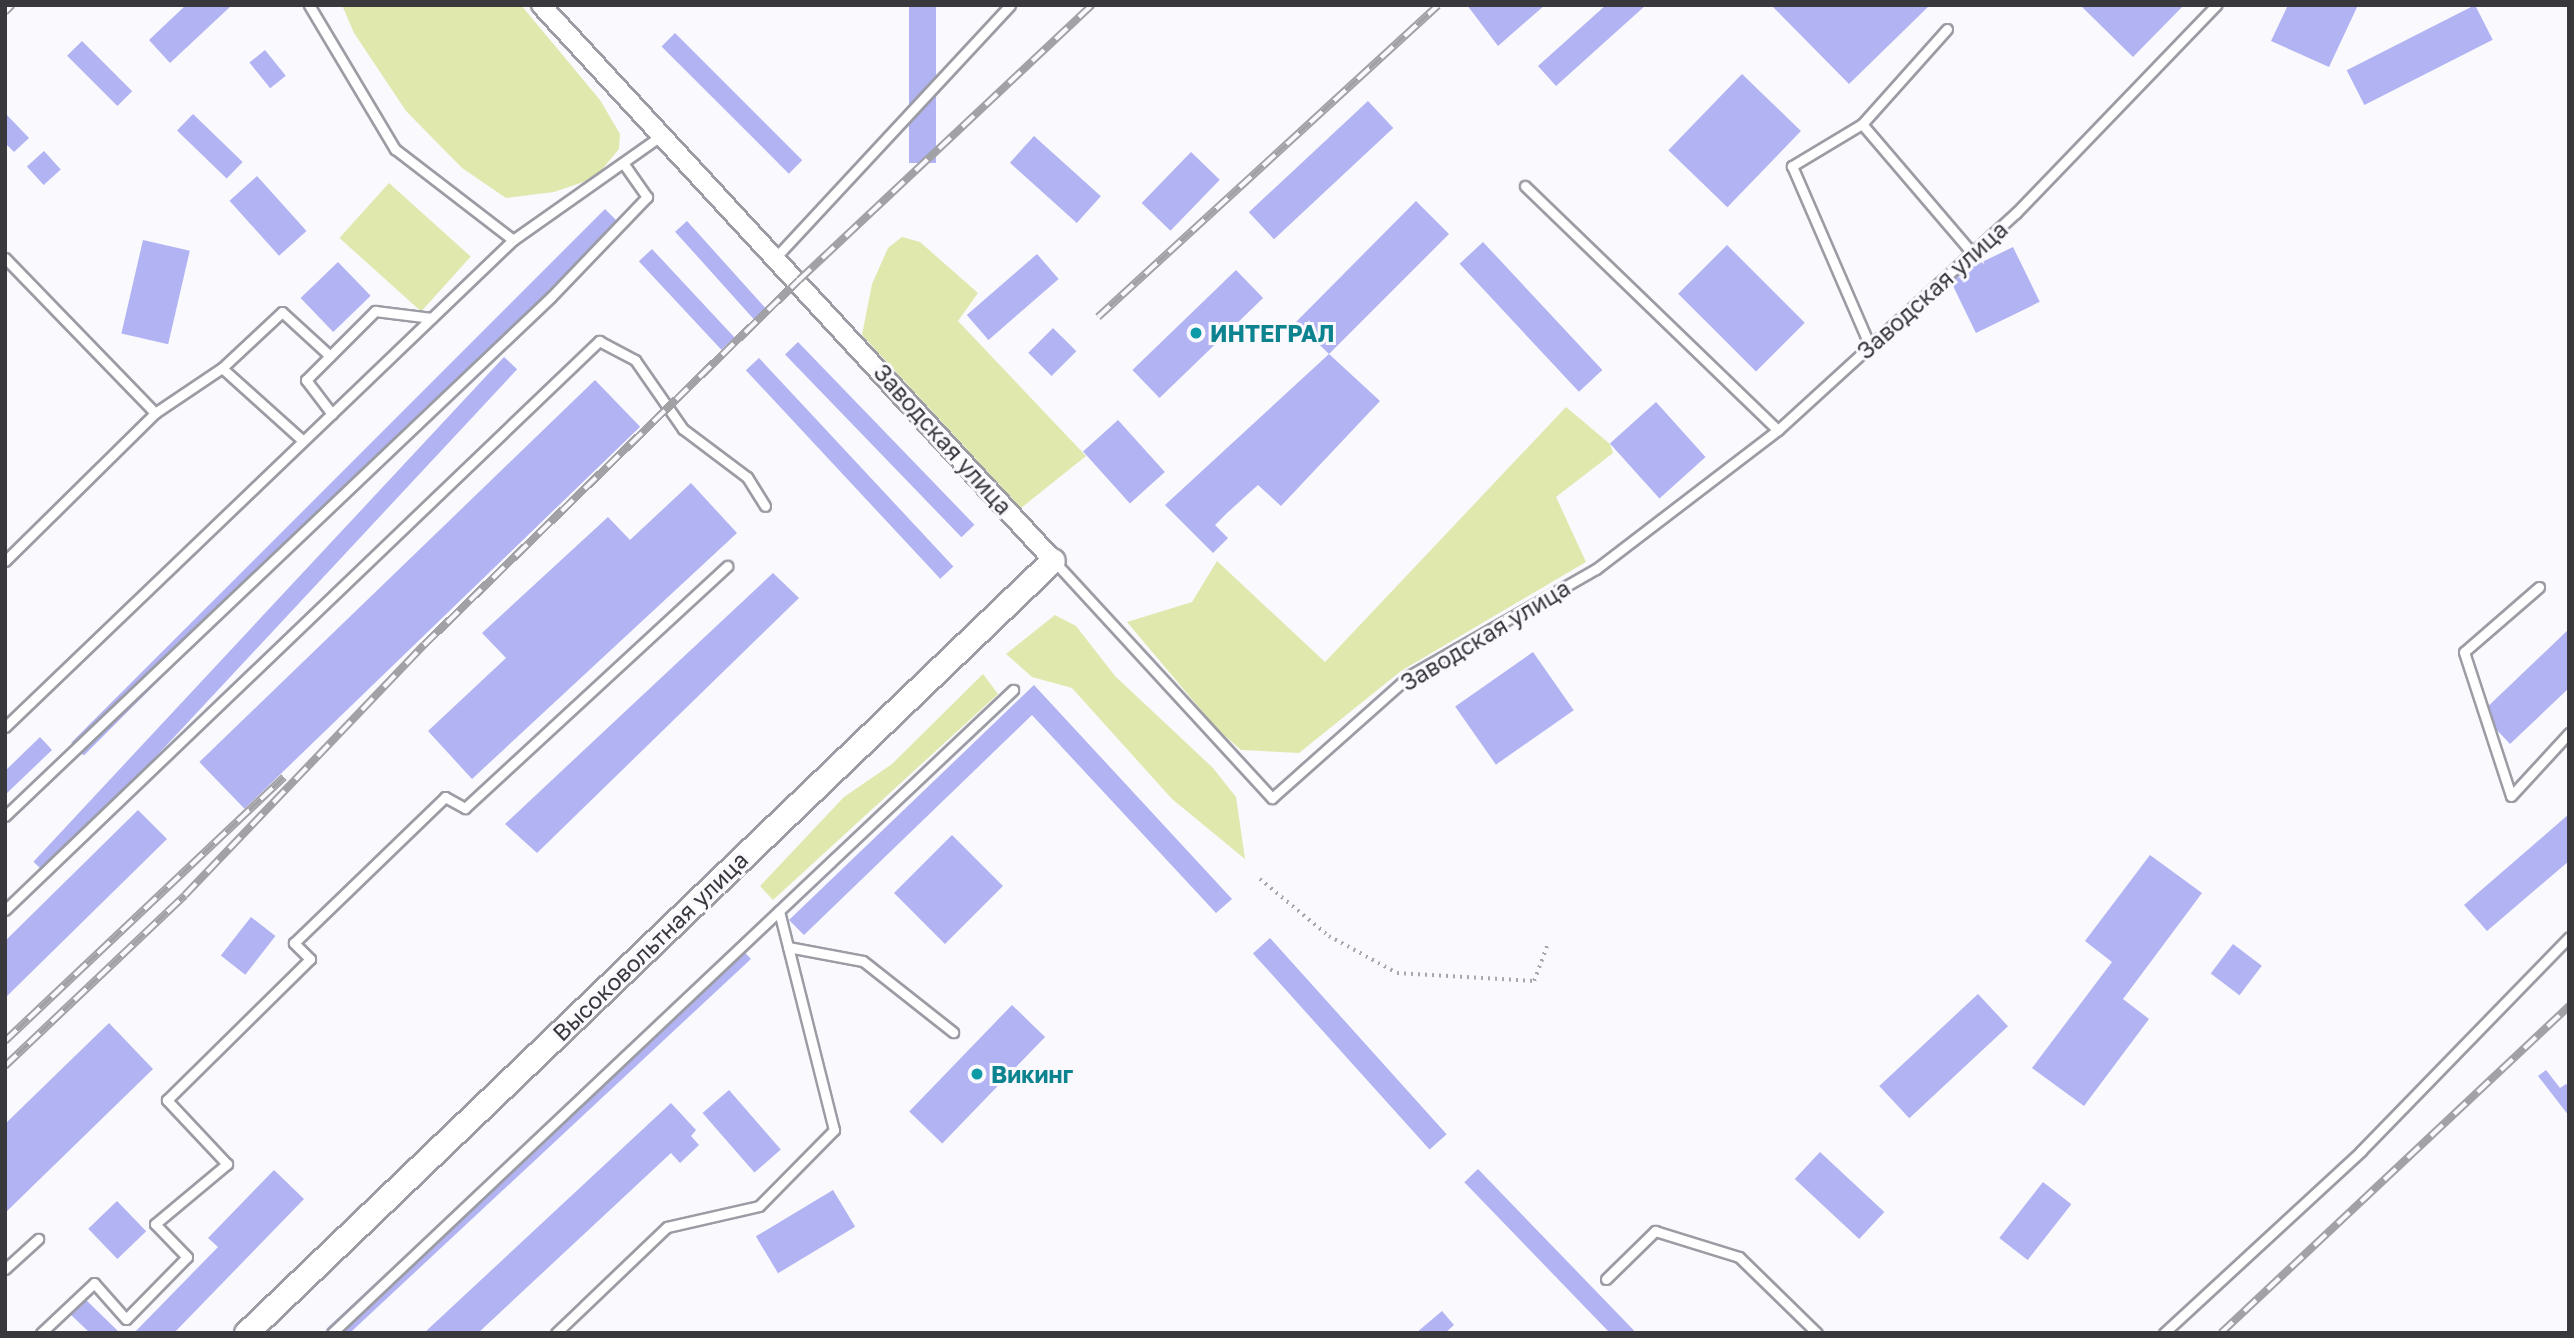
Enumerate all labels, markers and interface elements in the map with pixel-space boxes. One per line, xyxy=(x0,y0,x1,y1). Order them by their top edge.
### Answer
street label: Заводская улица xyxy=(1851,215,2013,365)
place label: ИНТЕГРАЛ xyxy=(1210,319,1334,347)
marker: ИНТЕГРАЛ xyxy=(1188,325,1204,341)
street label: Заводская улица xyxy=(868,358,1018,520)
street label: Заводская улица xyxy=(1395,573,1575,697)
street label: Высоковольтная улица xyxy=(547,846,753,1046)
place label: Викинг xyxy=(991,1060,1073,1088)
marker: Викинг xyxy=(969,1066,985,1082)

